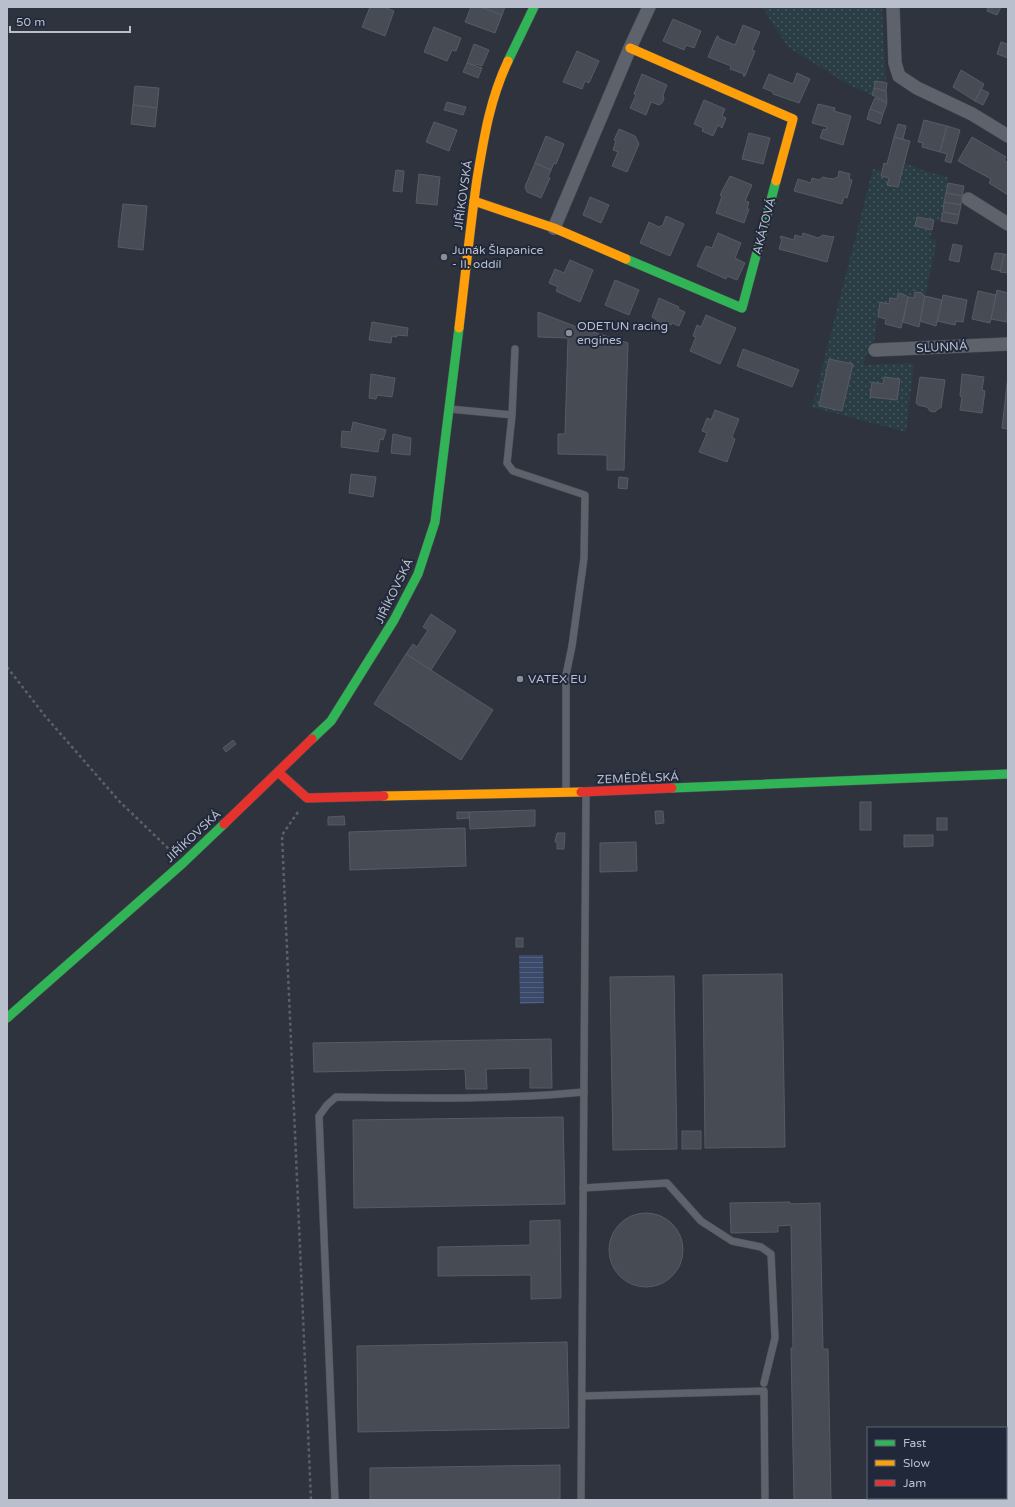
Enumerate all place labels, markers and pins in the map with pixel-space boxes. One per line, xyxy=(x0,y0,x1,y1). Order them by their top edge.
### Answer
place label: Junák Šlapanice - II. oddíl xyxy=(452,243,544,271)
marker: Junák Šlapanice - II. oddíl xyxy=(439,252,449,262)
place label: ODETUN racing engines xyxy=(577,319,668,347)
marker: ODETUN racing engines xyxy=(564,328,574,338)
place label: VATEX EU xyxy=(528,672,587,686)
marker: VATEX EU xyxy=(515,674,525,684)

